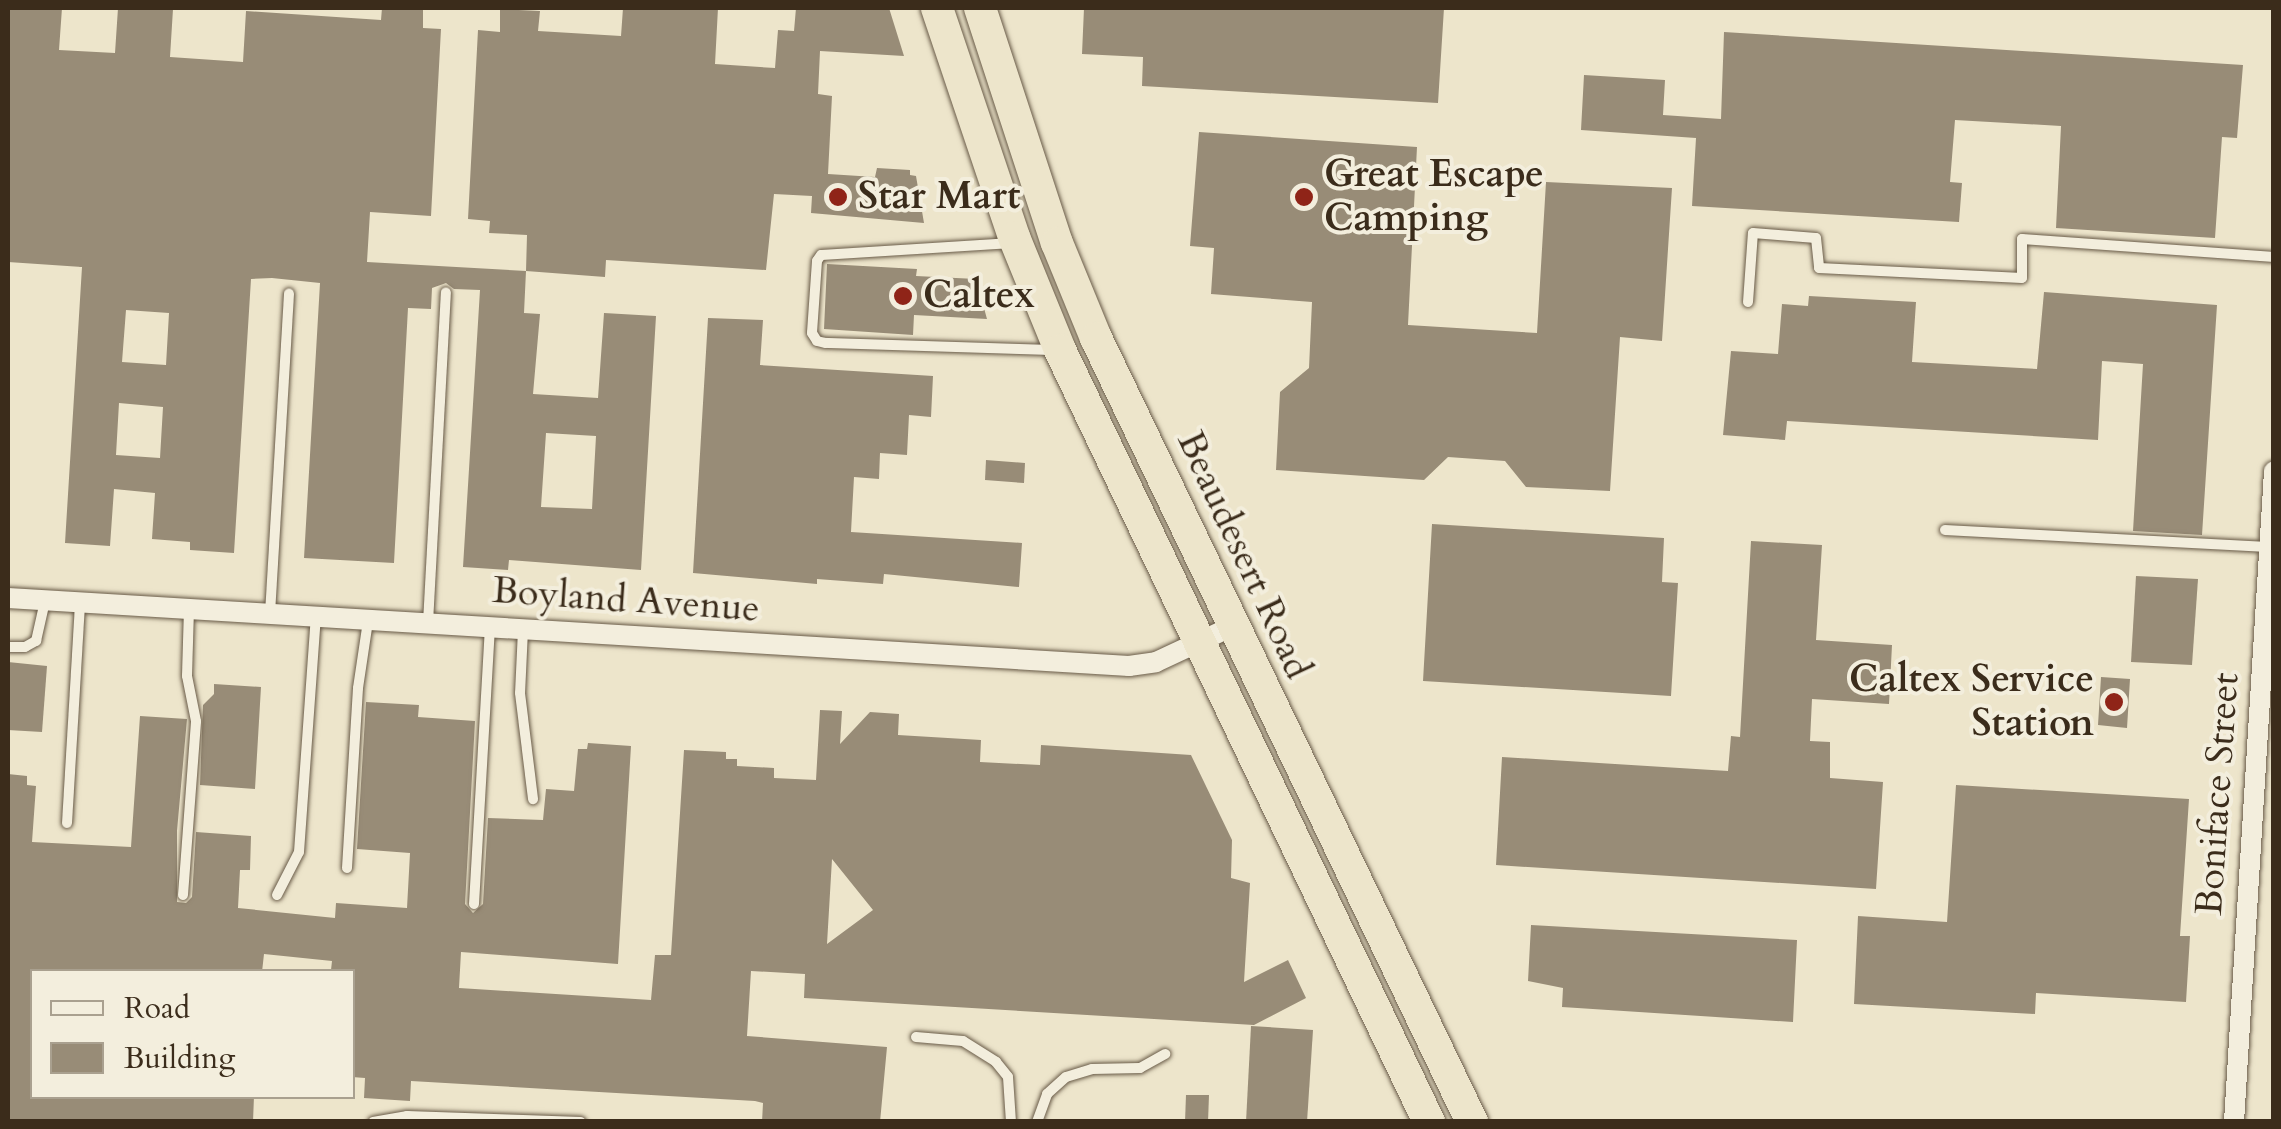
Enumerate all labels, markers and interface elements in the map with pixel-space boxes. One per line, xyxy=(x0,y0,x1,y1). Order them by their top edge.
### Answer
place label: Great Escape Camping xyxy=(1324,152,1544,242)
place label: Star Mart xyxy=(858,174,1020,220)
marker: Star Mart xyxy=(827,186,849,208)
marker: Great Escape Camping xyxy=(1293,186,1315,208)
place label: Caltex xyxy=(923,273,1035,319)
marker: Caltex xyxy=(892,285,914,307)
street label: Beaudesert Road xyxy=(1167,424,1321,686)
street label: Boyland Avenue xyxy=(491,568,761,632)
place label: Caltex Service Station xyxy=(1849,657,2094,746)
street label: Boniface Street xyxy=(2187,671,2249,917)
marker: Caltex Service Station xyxy=(2103,691,2125,713)
legend xyxy=(30,969,355,1099)
text: Road xyxy=(124,988,190,1029)
text: Building xyxy=(124,1038,235,1079)

